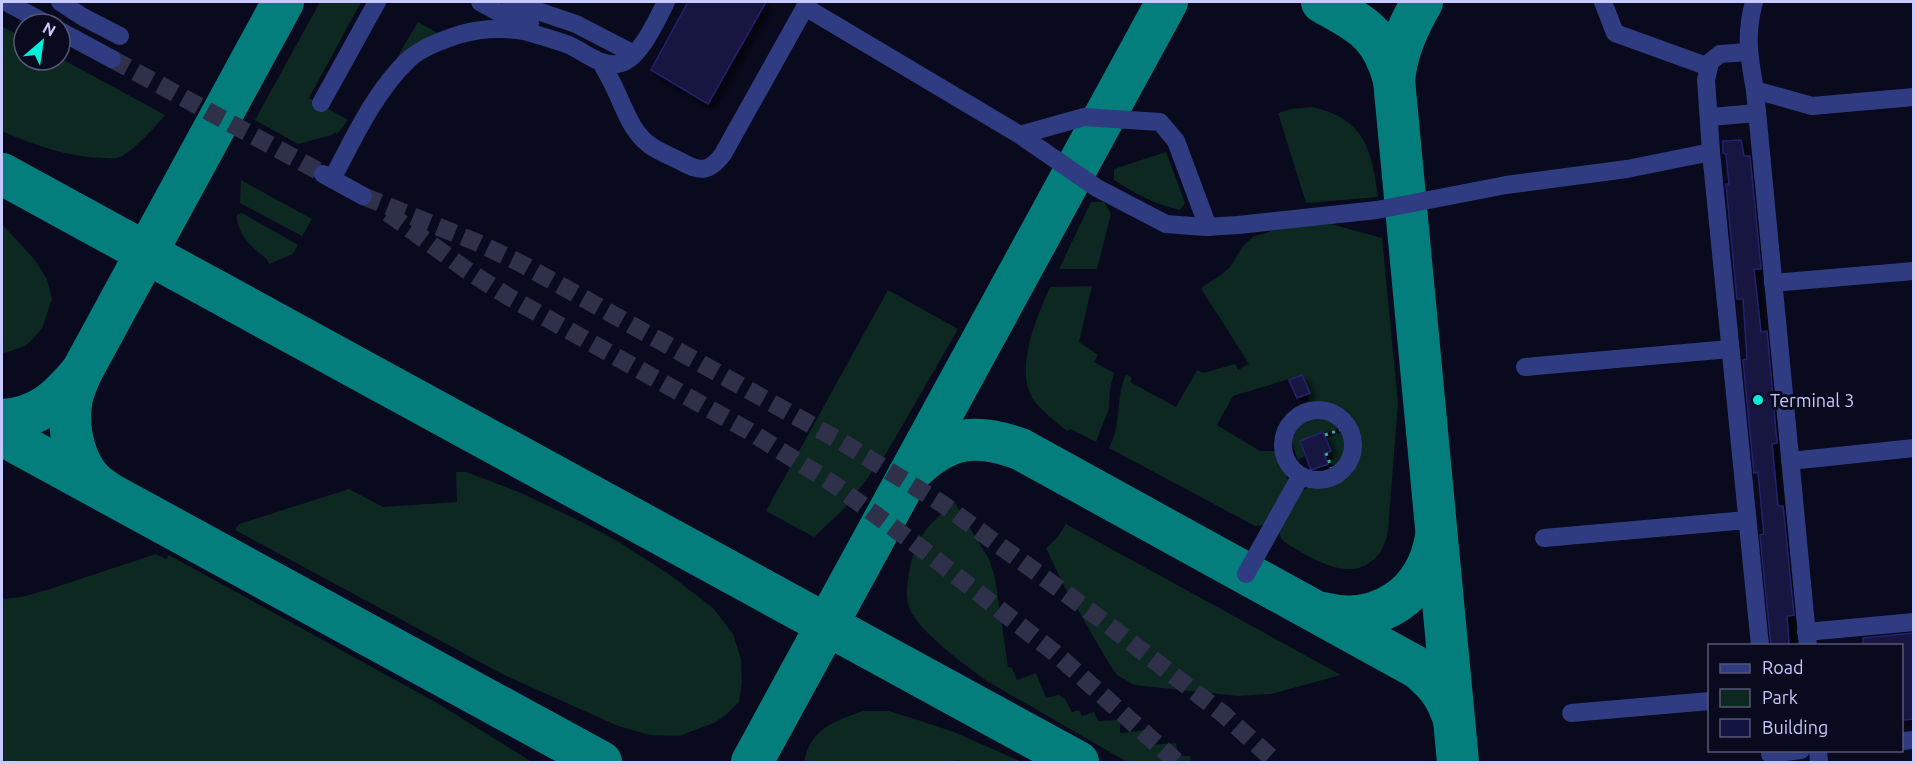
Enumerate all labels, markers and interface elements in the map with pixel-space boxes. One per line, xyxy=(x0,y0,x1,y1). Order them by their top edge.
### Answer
north arrow xyxy=(12,12,72,72)
text: N xyxy=(40,18,59,40)
place label: Terminal 3 xyxy=(1770,390,1854,410)
marker: Terminal 3 xyxy=(1751,393,1765,407)
legend xyxy=(1708,644,1903,752)
text: Road xyxy=(1762,657,1804,677)
text: Park xyxy=(1762,687,1798,707)
text: Building xyxy=(1762,717,1828,737)

